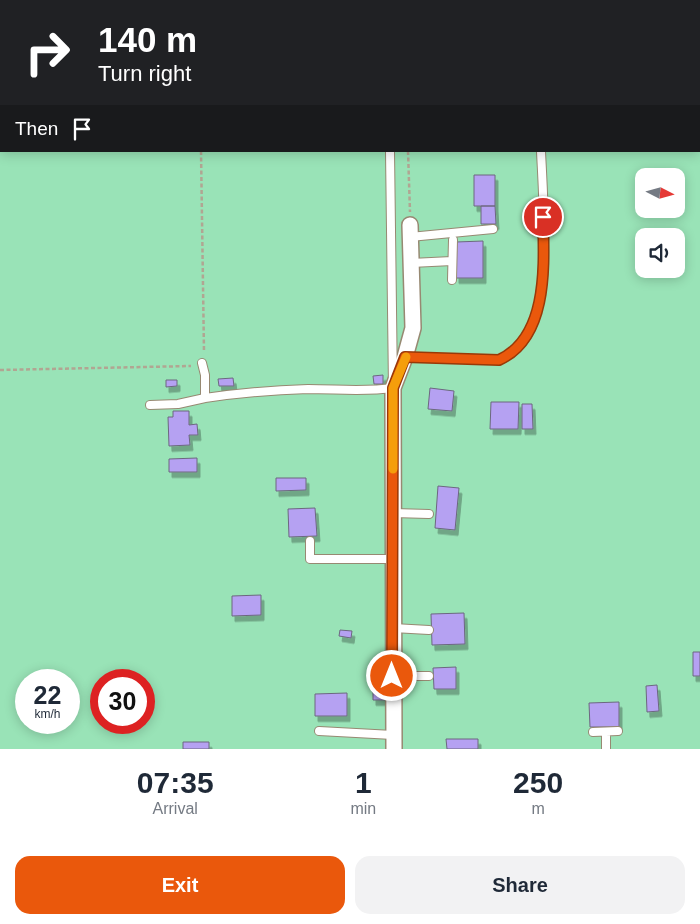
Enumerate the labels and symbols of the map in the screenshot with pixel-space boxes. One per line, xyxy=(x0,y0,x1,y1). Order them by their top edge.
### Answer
north arrow xyxy=(635,168,685,218)
pin xyxy=(522,196,564,238)
position arrow xyxy=(365,649,417,701)
speed limit sign: 30 xyxy=(90,669,155,734)

